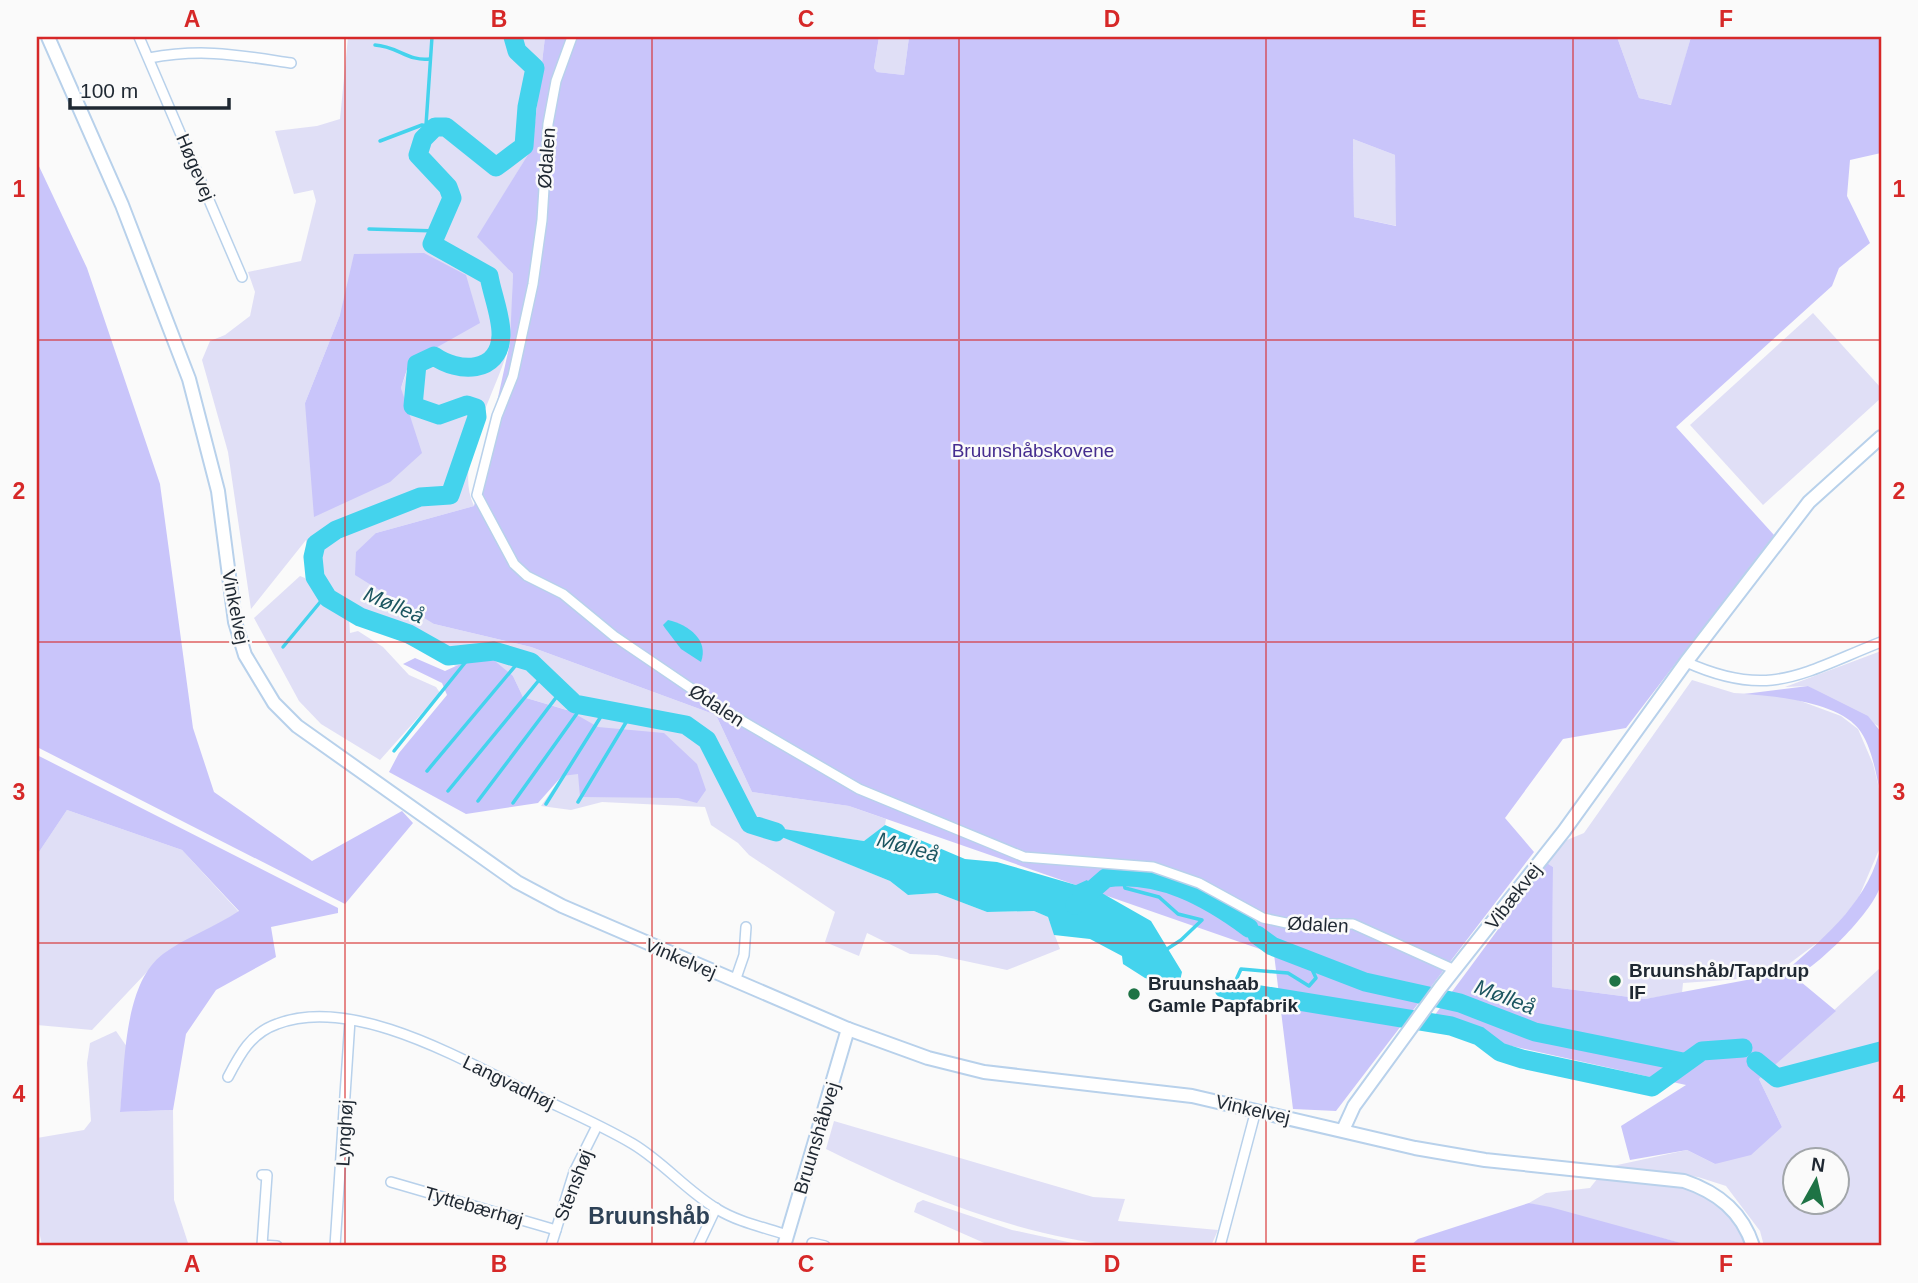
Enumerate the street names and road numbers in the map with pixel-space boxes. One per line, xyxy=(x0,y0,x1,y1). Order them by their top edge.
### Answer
street label: Ødalen xyxy=(534,127,559,189)
street label: Høgevej xyxy=(172,131,219,204)
street label: Vinkelvej xyxy=(218,568,253,646)
street label: Ødalen xyxy=(685,680,748,731)
street label: Vibækvej xyxy=(1481,859,1546,933)
street label: Ødalen xyxy=(1287,912,1349,937)
street label: Vinkelvej xyxy=(642,934,720,983)
street label: Langvadhøj xyxy=(460,1051,558,1114)
street label: Bruunshåbvej xyxy=(789,1080,844,1197)
street label: Vinkelvej xyxy=(1214,1091,1292,1128)
street label: Lynghøj xyxy=(332,1099,357,1167)
street label: Stenshøj xyxy=(550,1146,597,1224)
street label: Tyttebærhøj xyxy=(422,1182,525,1231)

